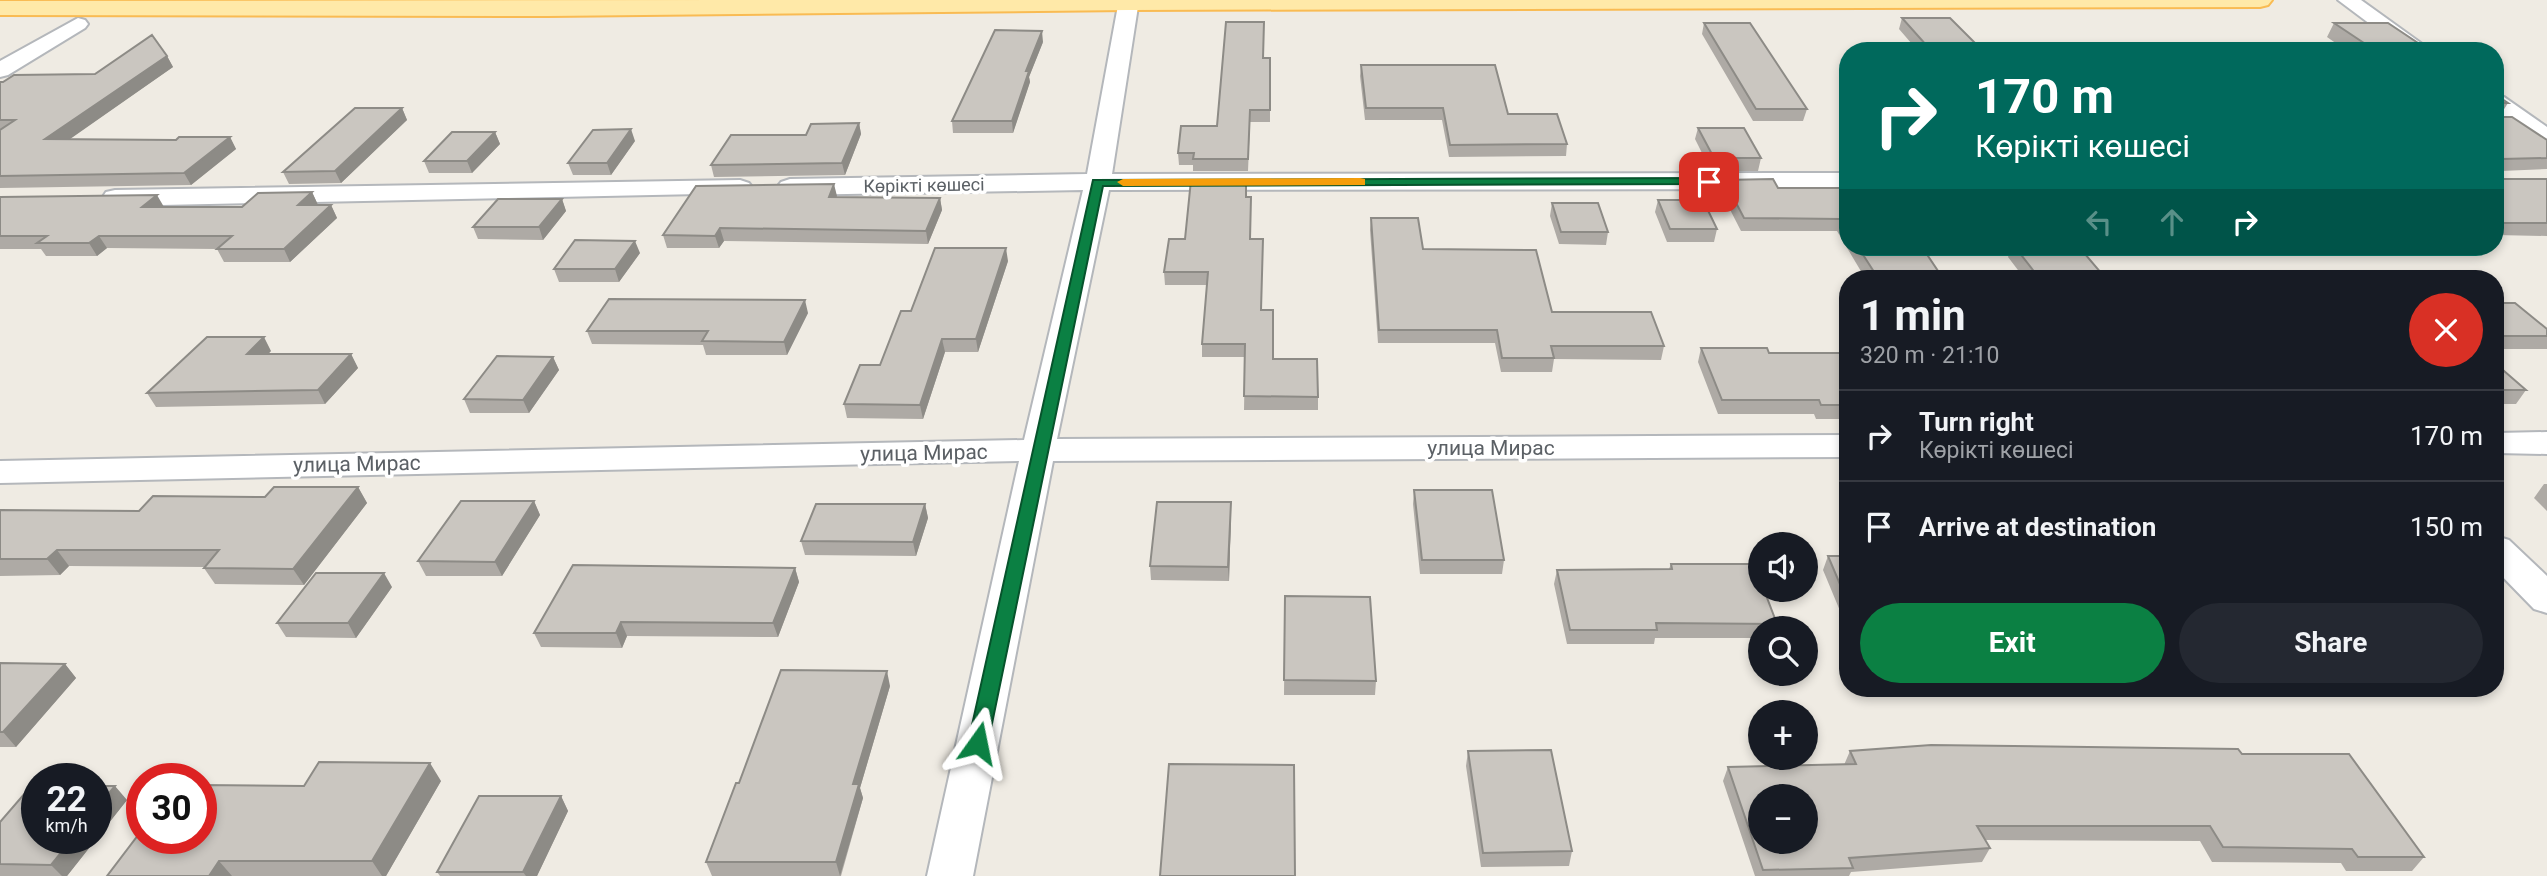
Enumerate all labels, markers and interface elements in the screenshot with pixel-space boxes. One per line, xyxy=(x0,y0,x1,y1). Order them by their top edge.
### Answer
text: 170 m xyxy=(1975,68,2114,125)
icon: right xyxy=(1860,70,1951,161)
text: Көрікті көшесі xyxy=(1975,127,2190,165)
pin xyxy=(1679,152,1739,212)
icon: arrive xyxy=(1690,163,1728,201)
street label: Көрікті көшесі xyxy=(863,173,985,197)
icon: left xyxy=(2080,203,2118,241)
icon: ahead xyxy=(2153,203,2191,241)
icon: right xyxy=(2226,203,2264,241)
text: 1 min xyxy=(1860,291,1966,340)
button: close xyxy=(2409,293,2483,367)
text: 320 m · 21:10 xyxy=(1860,342,1999,369)
text: Turn right xyxy=(1919,407,2034,437)
icon: right xyxy=(1860,417,1898,455)
text: 170 m xyxy=(2410,421,2483,451)
street label: улица Мирас xyxy=(1427,436,1555,460)
text: Көрікті көшесі xyxy=(1919,437,2074,464)
street label: улица Мирас xyxy=(860,440,988,466)
street label: улица Мирас xyxy=(293,451,421,477)
icon: arrive xyxy=(1860,508,1898,546)
text: Arrive at destination xyxy=(1919,512,2156,542)
text: 150 m xyxy=(2410,512,2483,542)
map controls xyxy=(1748,532,1818,854)
button: sound xyxy=(1748,532,1818,602)
button: Exit xyxy=(1860,603,2165,683)
button: Share xyxy=(2179,603,2483,683)
button: search xyxy=(1748,616,1818,686)
button: + xyxy=(1748,700,1818,770)
position arrow xyxy=(941,706,1015,780)
speed limit sign: 30 xyxy=(126,763,217,854)
text: 22 xyxy=(46,779,87,820)
button: − xyxy=(1748,784,1818,854)
text: km/h xyxy=(45,815,88,836)

